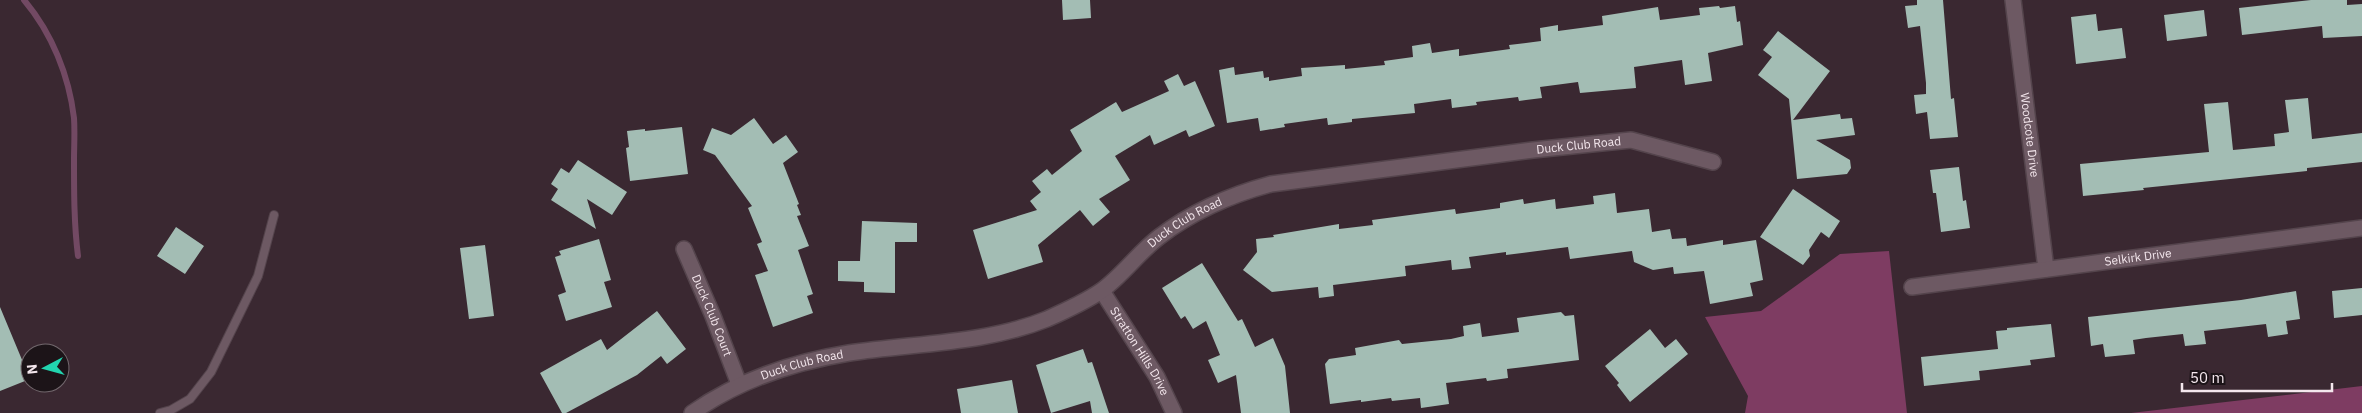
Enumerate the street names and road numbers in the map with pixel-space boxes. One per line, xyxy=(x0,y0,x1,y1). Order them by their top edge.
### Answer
street label: Woodcote Drive xyxy=(2017,92,2043,179)
street label: Duck Club Road xyxy=(1535,133,1622,157)
street label: Duck Club Road xyxy=(1144,194,1224,250)
street label: Selkirk Drive xyxy=(2103,245,2173,269)
street label: Duck Club Court xyxy=(689,272,736,358)
street label: Stratton Hills Drive xyxy=(1107,304,1173,398)
street label: Duck Club Road xyxy=(758,346,844,383)

